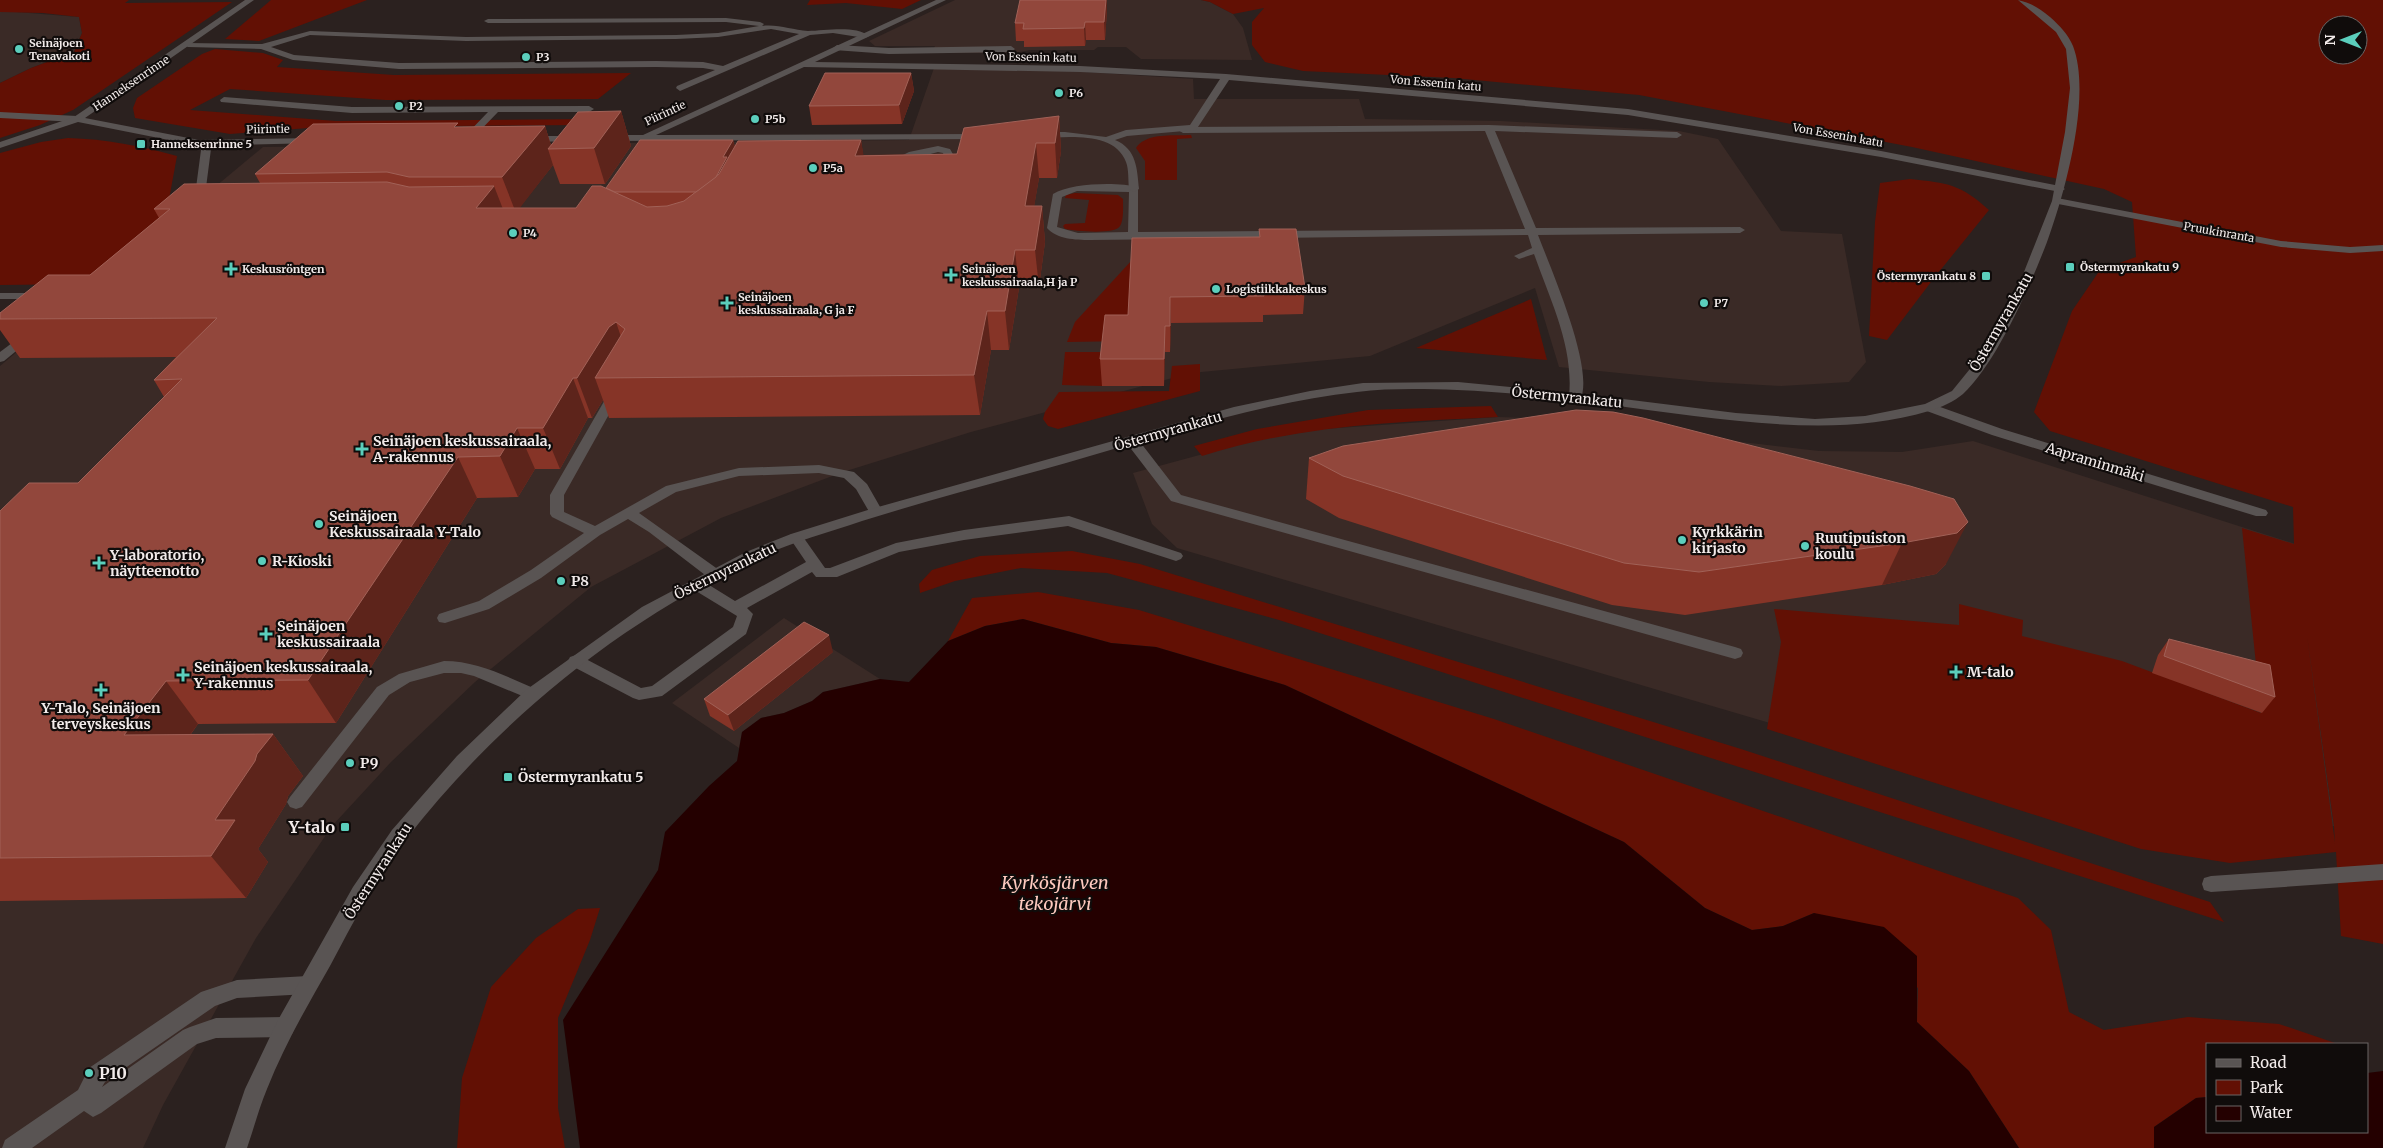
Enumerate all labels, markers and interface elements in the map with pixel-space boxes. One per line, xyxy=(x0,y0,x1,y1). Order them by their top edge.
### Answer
north arrow xyxy=(2318,15,2368,65)
text: N xyxy=(2321,34,2339,46)
place label: Seinäjoen Tenavakoti xyxy=(29,36,90,63)
marker: Seinäjoen Tenavakoti xyxy=(13,43,25,55)
street label: Von Essenin katu xyxy=(984,49,1077,65)
place label: P3 xyxy=(536,50,550,64)
marker: P3 xyxy=(520,51,532,63)
street label: Hanneksenrinne xyxy=(90,52,172,114)
street label: Von Essenin katu xyxy=(1389,72,1482,94)
place label: P6 xyxy=(1069,86,1083,100)
marker: P6 xyxy=(1053,87,1065,99)
street label: Piirintie xyxy=(642,97,688,129)
place label: P2 xyxy=(409,99,423,113)
marker: P2 xyxy=(393,100,405,112)
place label: P5b xyxy=(765,112,786,126)
marker: P5b xyxy=(749,113,761,125)
street label: Von Essenin katu xyxy=(1791,120,1884,150)
street label: Piirintie xyxy=(246,122,290,136)
place label: Hanneksenrinne 5 xyxy=(151,137,252,151)
marker: Hanneksenrinne 5 xyxy=(135,138,147,150)
place label: P5a xyxy=(823,161,843,175)
marker: P5a xyxy=(807,162,819,174)
street label: Pruukinranta xyxy=(2183,219,2256,245)
place label: P4 xyxy=(523,226,537,240)
marker: P4 xyxy=(507,227,519,239)
place label: Östermyrankatu 9 xyxy=(2080,260,2179,274)
marker: Östermyrankatu 9 xyxy=(2064,261,2076,273)
marker: Keskusröntgen xyxy=(224,262,238,276)
place label: Keskusröntgen xyxy=(242,262,325,276)
place label: Seinäjoen keskussairaala,H ja P xyxy=(962,262,1078,289)
marker: Seinäjoen keskussairaala,H ja P xyxy=(944,268,958,282)
place label: Östermyrankatu 8 xyxy=(1877,269,1976,283)
street label: Östermyrankatu xyxy=(1965,269,2037,375)
marker: Östermyrankatu 8 xyxy=(1980,270,1992,282)
place label: Logistiikkakeskus xyxy=(1226,282,1327,296)
marker: Logistiikkakeskus xyxy=(1210,283,1222,295)
place label: Seinäjoen keskussairaala, G ja F xyxy=(738,290,855,317)
marker: Seinäjoen keskussairaala, G ja F xyxy=(720,296,734,310)
place label: P7 xyxy=(1714,296,1728,310)
marker: P7 xyxy=(1698,297,1710,309)
street label: Östermyrankatu xyxy=(1511,382,1623,412)
street label: Östermyrankatu xyxy=(1112,407,1224,455)
place label: Seinäjoen keskussairaala, A-rakennus xyxy=(372,432,552,466)
street label: Aapraminmäki xyxy=(2043,438,2147,486)
marker: Seinäjoen keskussairaala, A-rakennus xyxy=(355,442,369,456)
place label: Seinäjoen Keskussairaala Y-Talo xyxy=(329,507,481,541)
marker: Seinäjoen Keskussairaala Y-Talo xyxy=(313,518,325,530)
place label: Kyrkkärin kirjasto xyxy=(1692,523,1763,557)
place label: Ruutipuiston koulu xyxy=(1815,529,1906,563)
marker: Kyrkkärin kirjasto xyxy=(1676,534,1688,546)
street label: Östermyrankatu xyxy=(671,539,779,603)
marker: Ruutipuiston koulu xyxy=(1799,540,1811,552)
place label: Y-laboratorio, näytteenotto xyxy=(109,546,204,580)
place label: R-Kioski xyxy=(272,552,332,570)
marker: R-Kioski xyxy=(256,555,268,567)
marker: Y-laboratorio, näytteenotto xyxy=(92,556,106,570)
place label: P8 xyxy=(571,572,589,590)
marker: P8 xyxy=(555,575,567,587)
place label: Seinäjoen keskussairaala xyxy=(277,617,380,651)
marker: Seinäjoen keskussairaala xyxy=(259,627,273,641)
place label: Seinäjoen keskussairaala, Y-rakennus xyxy=(193,658,373,692)
place label: M-talo xyxy=(1967,663,2014,681)
marker: M-talo xyxy=(1949,665,1963,679)
marker: Seinäjoen keskussairaala, Y-rakennus xyxy=(176,668,190,682)
marker: Y-Talo, Seinäjoen terveyskeskus xyxy=(94,683,108,697)
place label: Y-Talo, Seinäjoen terveyskeskus xyxy=(40,699,161,733)
place label: P9 xyxy=(360,754,378,772)
marker: P9 xyxy=(344,757,356,769)
place label: Östermyrankatu 5 xyxy=(518,768,644,786)
marker: Östermyrankatu 5 xyxy=(502,771,514,783)
place label: Y-talo xyxy=(288,817,335,837)
street label: Östermyrankatu xyxy=(340,819,416,922)
marker: Y-talo xyxy=(339,821,351,833)
water label: Kyrkösjärven tekojärvi xyxy=(1000,871,1109,915)
legend xyxy=(2206,1043,2368,1133)
text: Road xyxy=(2250,1053,2286,1072)
place label: P10 xyxy=(99,1063,127,1083)
marker: P10 xyxy=(83,1067,95,1079)
text: Park xyxy=(2250,1078,2284,1097)
text: Water xyxy=(2249,1103,2293,1122)

